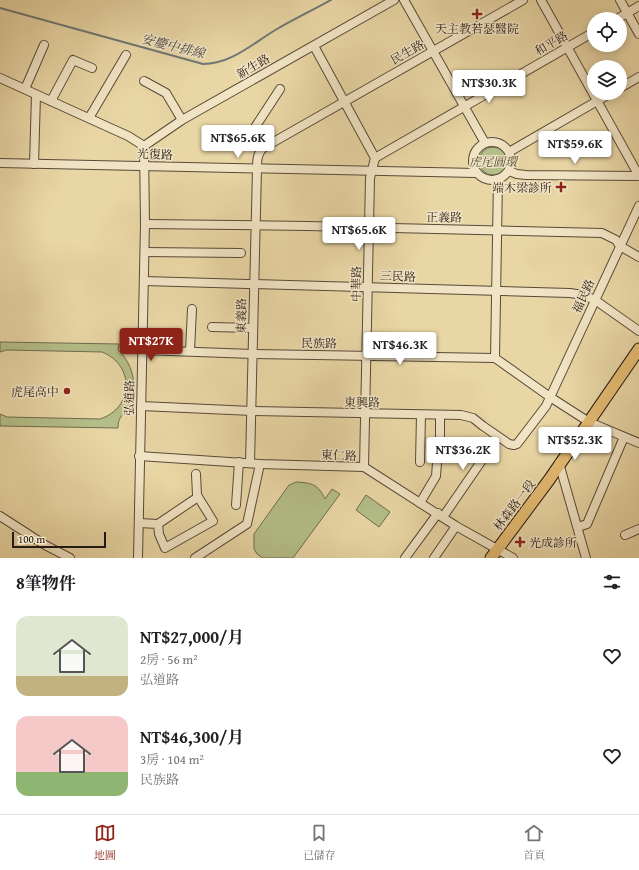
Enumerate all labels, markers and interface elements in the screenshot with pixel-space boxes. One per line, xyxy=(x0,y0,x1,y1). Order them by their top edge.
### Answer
marker: 天主教若瑟醫院 xyxy=(471,8,483,20)
map controls xyxy=(587,12,627,100)
button: locate xyxy=(587,12,627,52)
place label: 天主教若瑟醫院 xyxy=(435,20,519,37)
street label: 和平路 xyxy=(531,27,571,59)
water label: 安慶中排線 xyxy=(139,29,209,64)
street label: 民生路 xyxy=(387,36,427,68)
street label: 新生路 xyxy=(233,50,273,82)
button: layers xyxy=(587,60,627,100)
pin: NT$30.3K xyxy=(448,70,530,104)
text: NT$30.3K xyxy=(461,73,517,92)
pin: NT$65.6K xyxy=(197,125,279,159)
text: NT$65.6K xyxy=(210,128,266,147)
pin: NT$59.6K xyxy=(534,131,616,165)
text: NT$59.6K xyxy=(547,134,603,153)
street label: 光復路 xyxy=(137,145,173,163)
park label: 虎尾圓環 xyxy=(469,153,519,170)
place label: 端木梁診所 xyxy=(492,179,552,196)
marker: 端木梁診所 xyxy=(555,181,567,193)
street label: 正義路 xyxy=(426,208,462,226)
pin: NT$65.6K xyxy=(318,217,400,251)
text: NT$65.6K xyxy=(331,220,387,239)
street label: 中華路 xyxy=(347,266,365,302)
street label: 三民路 xyxy=(380,267,416,285)
street label: 福民路 xyxy=(568,276,598,316)
street label: 東義路 xyxy=(232,298,250,334)
pin: NT$27K xyxy=(118,328,184,362)
text: NT$27K xyxy=(129,331,173,350)
pin: NT$46.3K xyxy=(359,332,441,366)
street label: 民族路 xyxy=(301,334,337,352)
text: NT$46.3K xyxy=(372,335,428,354)
street label: 弘道路 xyxy=(120,380,138,416)
place label: 虎尾高中 xyxy=(11,383,59,400)
marker: 虎尾高中 xyxy=(62,386,72,396)
street label: 東興路 xyxy=(344,393,380,411)
pin: NT$52.3K xyxy=(534,427,616,461)
text: NT$52.3K xyxy=(547,430,603,449)
pin: NT$36.2K xyxy=(422,437,504,471)
text: NT$36.2K xyxy=(435,440,491,459)
street label: 東仁路 xyxy=(321,446,357,464)
street label: 林森路一段 xyxy=(489,476,539,534)
scale bar xyxy=(12,530,106,549)
text: 100 m xyxy=(18,531,45,547)
place label: 光成診所 xyxy=(529,534,577,551)
marker: 光成診所 xyxy=(514,536,526,548)
text: 8筆物件 xyxy=(16,570,76,595)
icon: filters xyxy=(601,571,623,593)
text: NT$27,000/月 xyxy=(140,624,244,649)
icon: home xyxy=(48,632,96,680)
icon: heart xyxy=(601,645,623,667)
text: 2房 · 56 m² xyxy=(140,650,198,669)
text: 弘道路 xyxy=(140,670,179,689)
text: NT$46,300/月 xyxy=(140,724,244,749)
icon: home xyxy=(48,732,96,780)
icon: heart xyxy=(601,745,623,767)
text: 3房 · 104 m² xyxy=(140,750,204,769)
text: 民族路 xyxy=(140,770,179,789)
tab: 地圖 xyxy=(94,822,116,863)
tab: 已儲存 xyxy=(303,822,336,863)
tab: 首頁 xyxy=(523,822,545,863)

